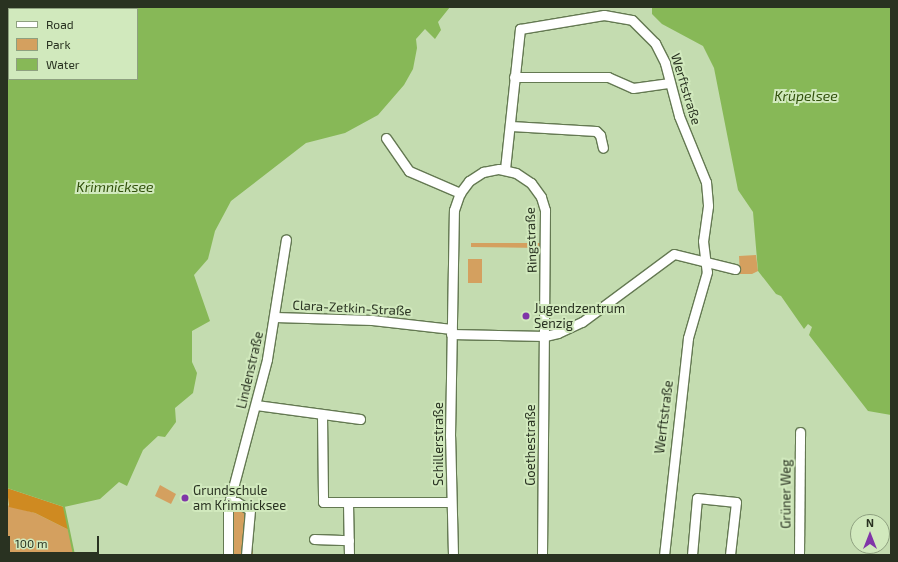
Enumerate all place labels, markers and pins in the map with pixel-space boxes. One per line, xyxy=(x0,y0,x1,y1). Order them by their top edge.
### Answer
place label: Jugendzentrum Senzig xyxy=(534,301,625,332)
marker: Jugendzentrum Senzig xyxy=(521,311,531,321)
place label: Grundschule am Krimnicksee xyxy=(193,483,286,514)
marker: Grundschule am Krimnicksee xyxy=(180,493,190,503)

